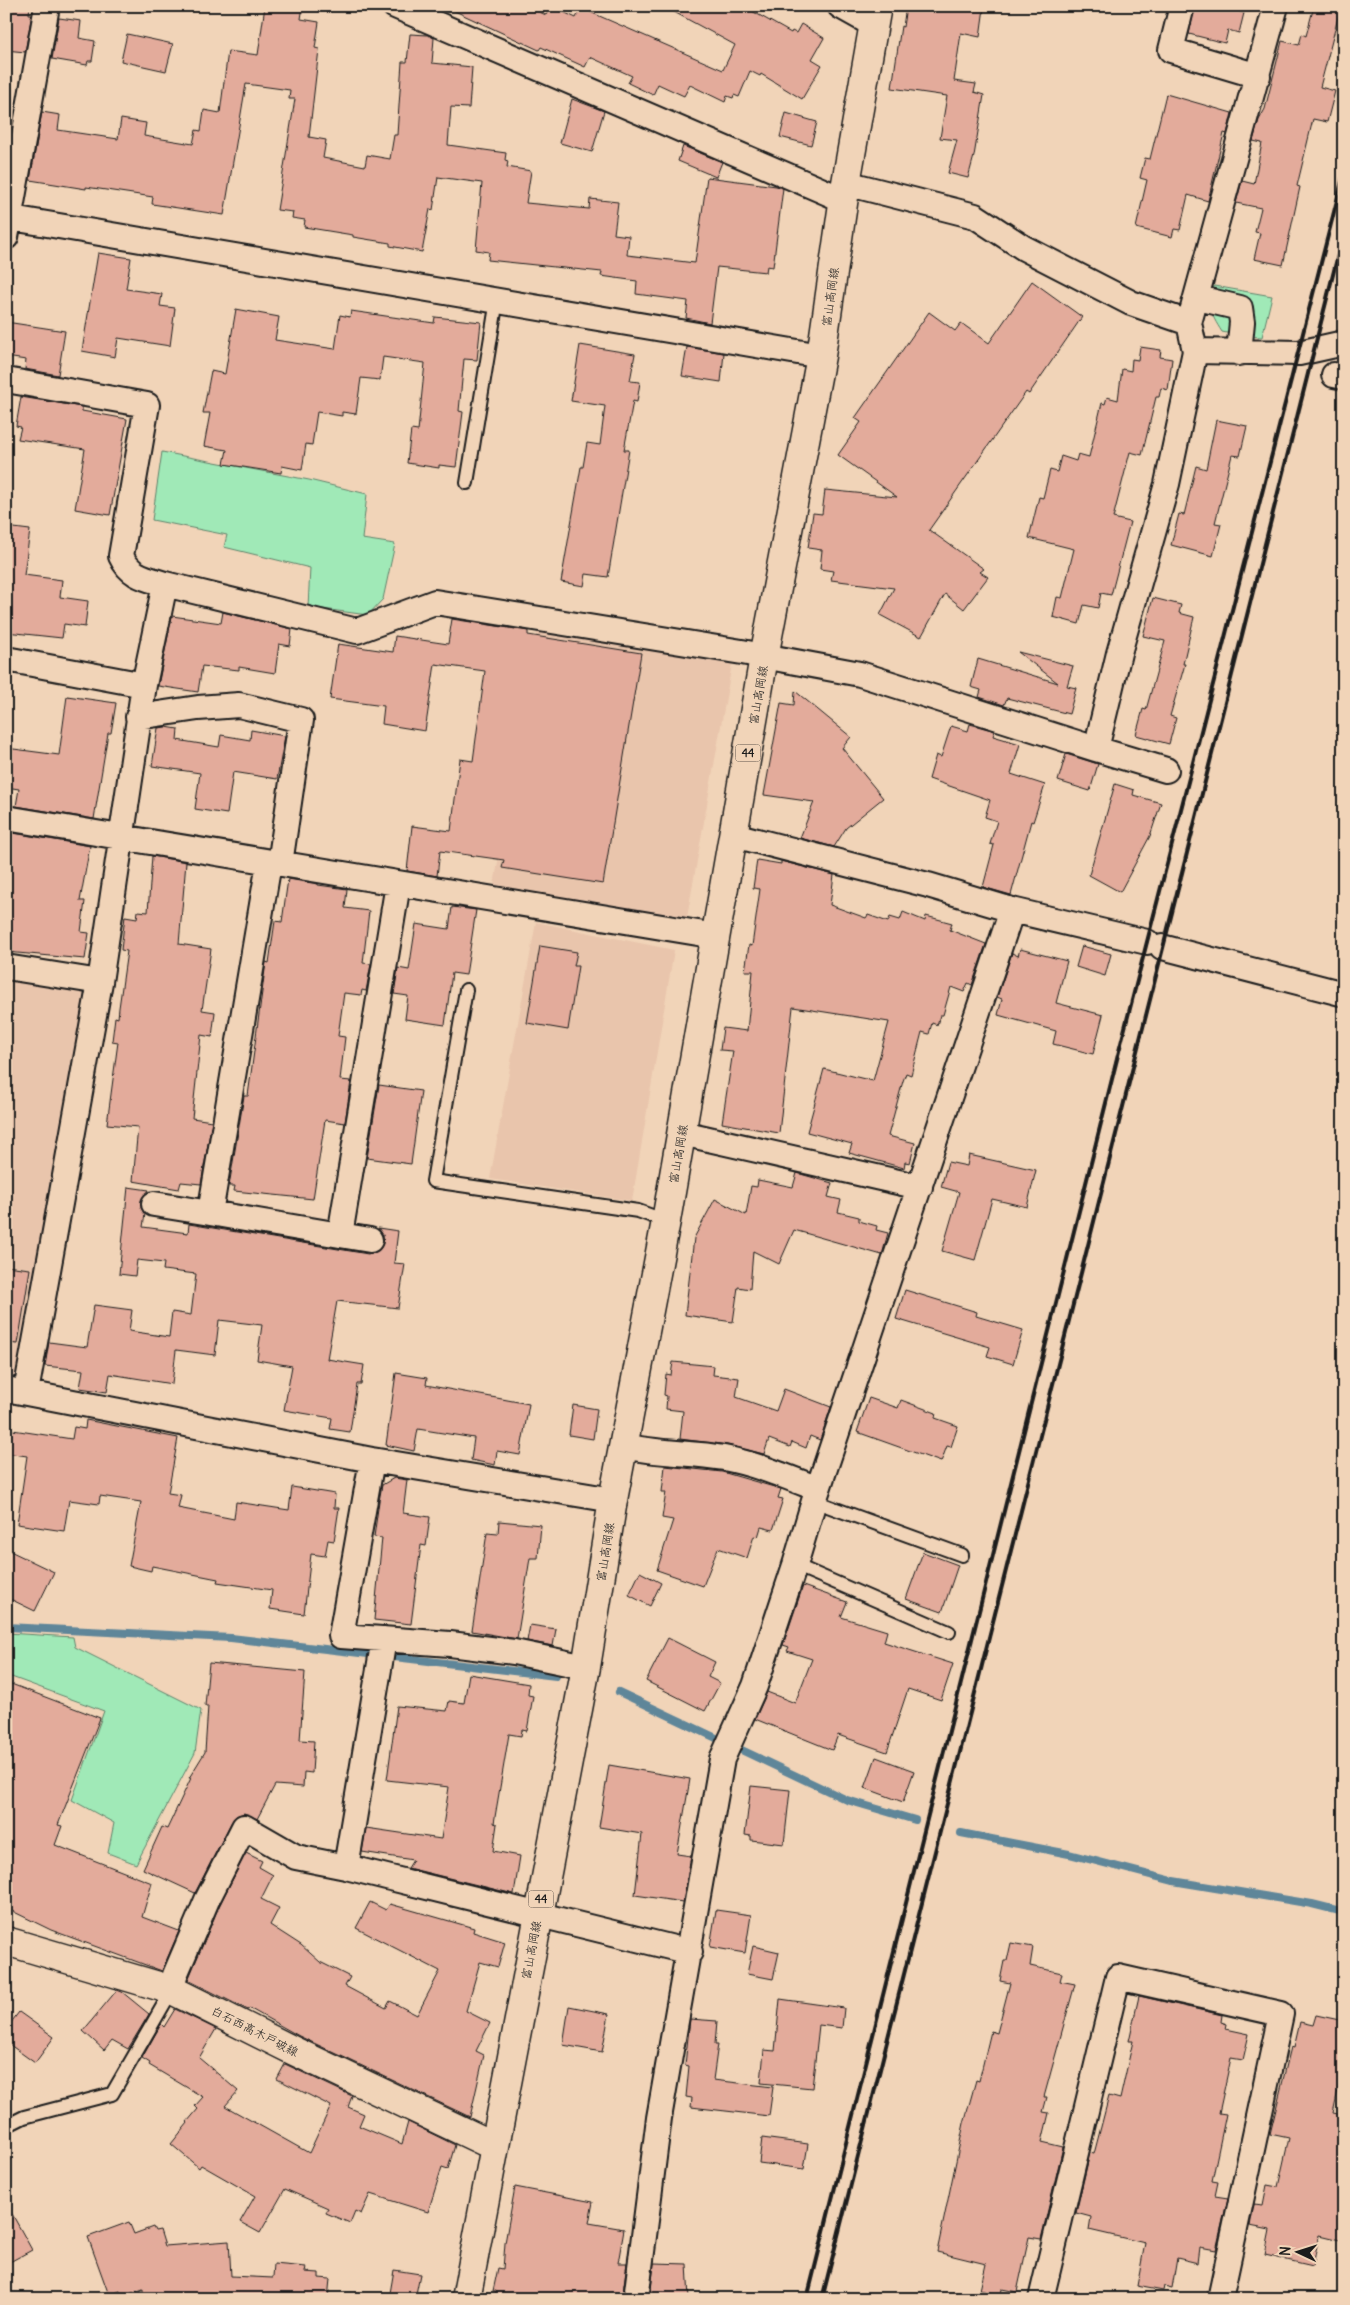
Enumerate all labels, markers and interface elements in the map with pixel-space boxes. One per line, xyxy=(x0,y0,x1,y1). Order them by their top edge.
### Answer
street label: 富山高岡線 xyxy=(818,266,842,328)
street label: 富山高岡線 xyxy=(745,664,771,726)
road number: 44 xyxy=(736,744,760,761)
street label: 富山高岡線 xyxy=(665,1123,691,1185)
street label: 富山高岡線 xyxy=(593,1521,617,1583)
road number: 44 xyxy=(528,1890,554,1908)
street label: 富山高岡線 xyxy=(518,1919,544,1981)
street label: 白石西高木戸破線 xyxy=(209,2003,301,2059)
north arrow xyxy=(1272,2228,1322,2278)
text: N xyxy=(1276,2246,1294,2257)

